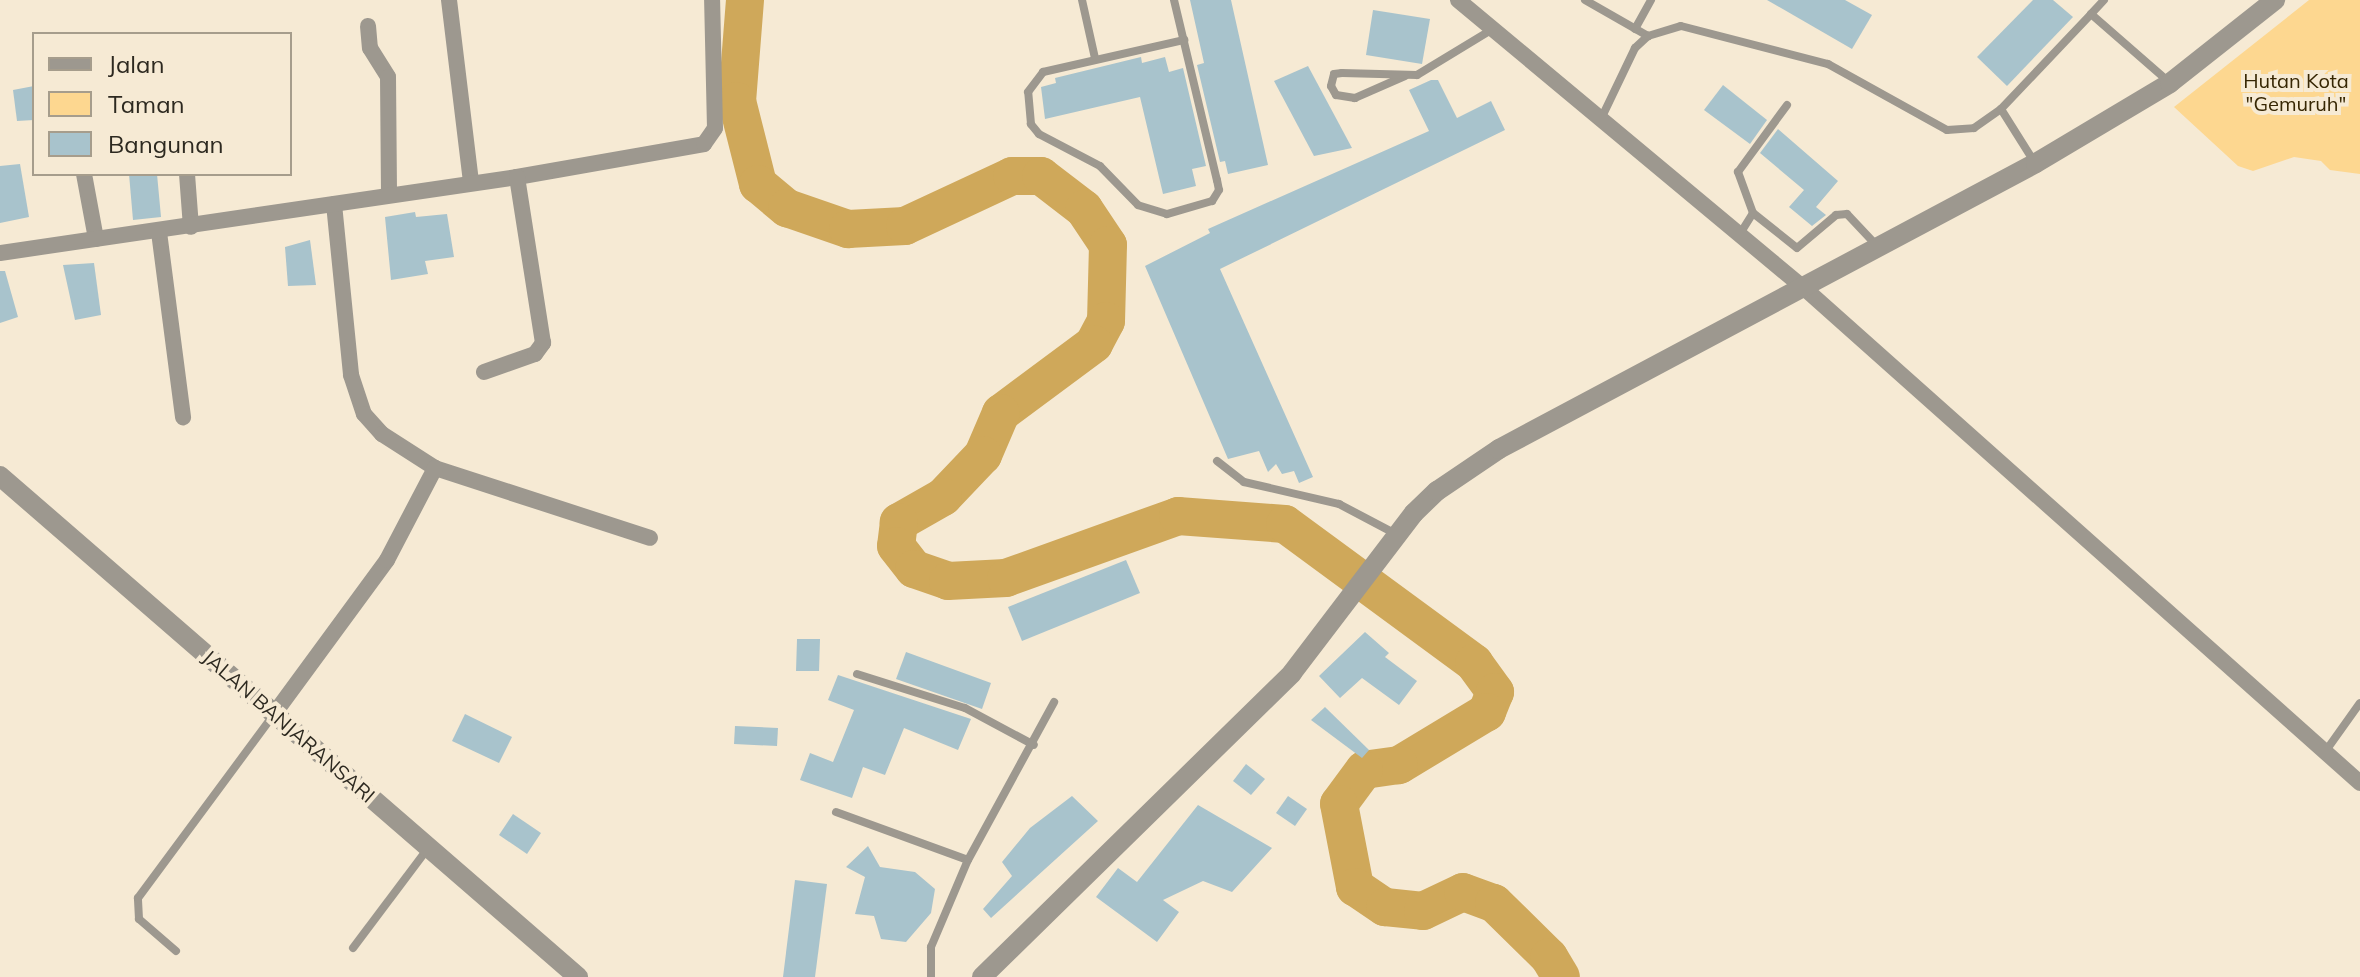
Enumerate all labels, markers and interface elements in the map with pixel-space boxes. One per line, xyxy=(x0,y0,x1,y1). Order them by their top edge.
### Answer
legend xyxy=(32,32,292,176)
text: Jalan xyxy=(108,49,164,79)
park label: Hutan Kota "Gemuruh" xyxy=(2243,69,2349,116)
text: Taman xyxy=(108,89,185,119)
text: Bangunan xyxy=(108,129,224,159)
street label: JALAN BANJARANSARI xyxy=(198,645,380,807)

